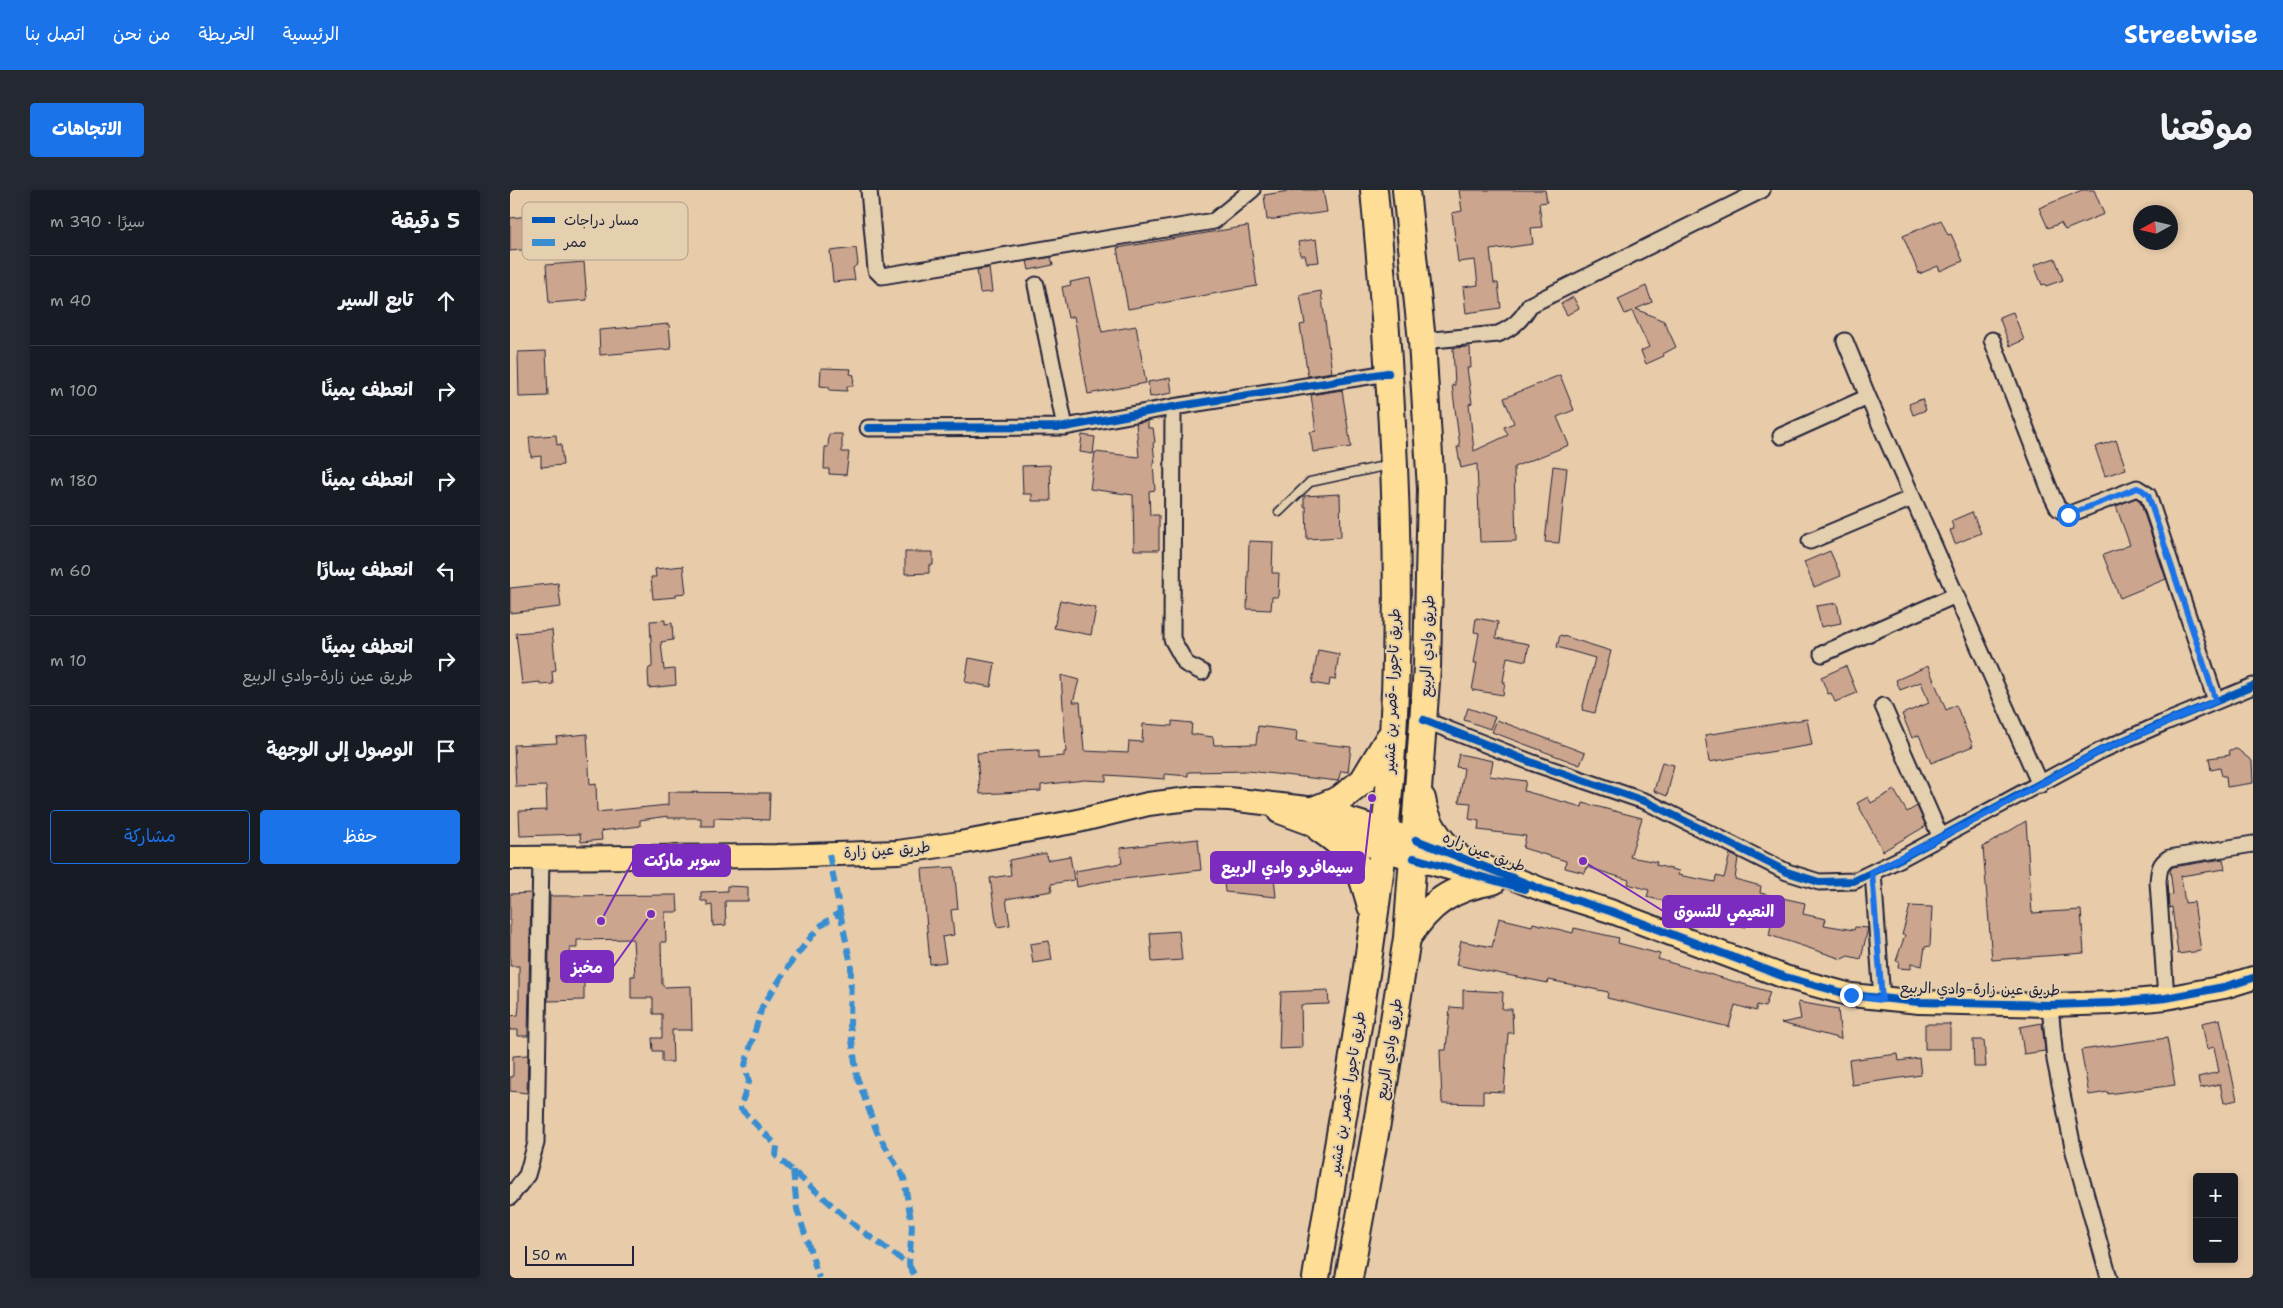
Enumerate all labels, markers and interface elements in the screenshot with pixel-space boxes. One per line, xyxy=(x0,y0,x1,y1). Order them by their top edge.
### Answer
text: Streetwise xyxy=(2124,19,2258,51)
text: اتصل بنا xyxy=(25,22,85,46)
text: من نحن xyxy=(113,22,171,46)
text: الخريطة xyxy=(199,22,255,46)
text: الرئيسية xyxy=(283,22,339,46)
button: الاتجاهات xyxy=(30,103,144,157)
text: موقعنا xyxy=(2160,104,2253,151)
legend xyxy=(522,202,688,260)
north arrow xyxy=(2133,205,2178,250)
text: 5 دقيقة xyxy=(391,207,460,235)
text: سيرًا · 390 m xyxy=(50,211,145,232)
text: مسار دراجات xyxy=(564,211,639,229)
text: ممر xyxy=(563,233,587,251)
text: تابع السير xyxy=(339,287,413,312)
icon: ahead xyxy=(432,287,460,315)
text: 40 m xyxy=(50,290,92,311)
text: انعطف يمينًا xyxy=(322,377,413,402)
icon: right xyxy=(432,377,460,405)
text: 100 m xyxy=(50,380,98,401)
text: انعطف يمينًا xyxy=(322,467,413,492)
icon: right xyxy=(432,467,460,495)
text: 180 m xyxy=(50,470,98,491)
route start xyxy=(2057,504,2080,527)
text: انعطف يسارًا xyxy=(317,557,413,582)
icon: left xyxy=(432,557,460,585)
text: 60 m xyxy=(50,560,91,581)
street label: طريق وادي الربيع xyxy=(1415,594,1440,698)
street label: طريق تاجورا -قصر بن غشير xyxy=(1379,608,1405,776)
text: انعطف يمينًا xyxy=(322,634,413,659)
icon: right xyxy=(432,647,460,675)
text: 10 m xyxy=(50,650,87,671)
text: طريق عين زارة-وادي الربيع xyxy=(242,665,413,686)
text: الوصول إلى الوجهة xyxy=(266,737,413,762)
icon: arrive xyxy=(432,737,460,765)
button: مشاركة xyxy=(50,810,250,864)
button: حفظ xyxy=(260,810,460,864)
street label: طريق عين زاره xyxy=(1440,827,1528,877)
street label: طريق عين زارة xyxy=(843,837,931,863)
callout: سوبر ماركت xyxy=(633,845,730,876)
text: سوبر ماركت xyxy=(644,850,720,871)
callout: سيمافرو وادي الربيع xyxy=(1211,852,1364,883)
text: سيمافرو وادي الربيع xyxy=(1221,857,1353,880)
callout: النعيمي للتسوق xyxy=(1663,896,1784,927)
text: النعيمي للتسوق xyxy=(1674,901,1774,926)
callout: مخبز xyxy=(561,951,613,982)
text: مخبز xyxy=(569,957,603,978)
street label: طريق عين زارة-وادي الربيع xyxy=(1900,978,2060,1001)
route end xyxy=(1840,984,1863,1007)
street label: طريق وادي الربيع xyxy=(1371,997,1408,1101)
street label: طريق تاجورا -قصر بن غشير xyxy=(1324,1010,1370,1178)
map controls xyxy=(2193,1173,2238,1263)
button: + xyxy=(2193,1173,2238,1218)
button: − xyxy=(2193,1218,2238,1263)
scale bar xyxy=(525,1243,634,1266)
text: 50 m xyxy=(532,1246,567,1264)

